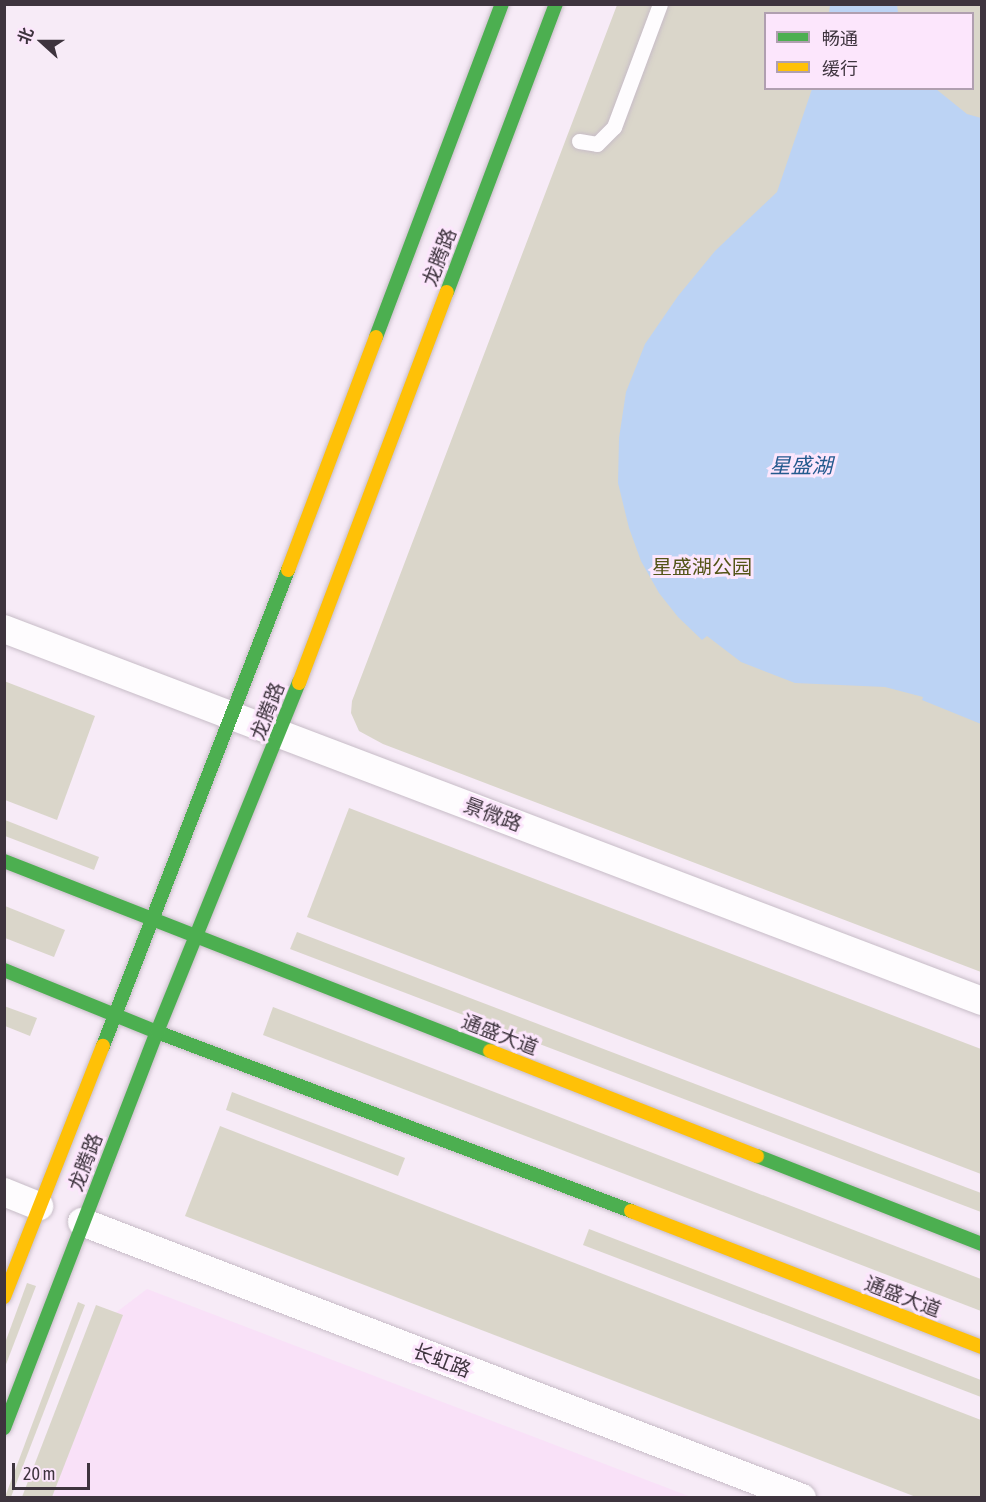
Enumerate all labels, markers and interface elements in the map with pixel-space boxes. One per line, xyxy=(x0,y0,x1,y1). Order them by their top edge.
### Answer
north arrow xyxy=(12,12,72,72)
legend xyxy=(764,12,974,90)
text: 北 xyxy=(14,25,36,46)
text: 畅通 xyxy=(822,28,858,49)
text: 缓行 xyxy=(822,58,858,79)
street label: 龙腾路 xyxy=(417,225,461,289)
water label: 星盛湖 xyxy=(770,452,832,478)
park label: 星盛湖公园 xyxy=(652,554,752,578)
street label: 龙腾路 xyxy=(245,679,289,743)
street label: 景微路 xyxy=(461,792,525,836)
street label: 通盛大道 xyxy=(458,1008,542,1060)
street label: 龙腾路 xyxy=(63,1130,107,1194)
street label: 通盛大道 xyxy=(861,1270,945,1322)
street label: 长虹路 xyxy=(410,1338,474,1382)
scale bar xyxy=(15,1451,93,1489)
text: 20 m xyxy=(23,1463,55,1484)

